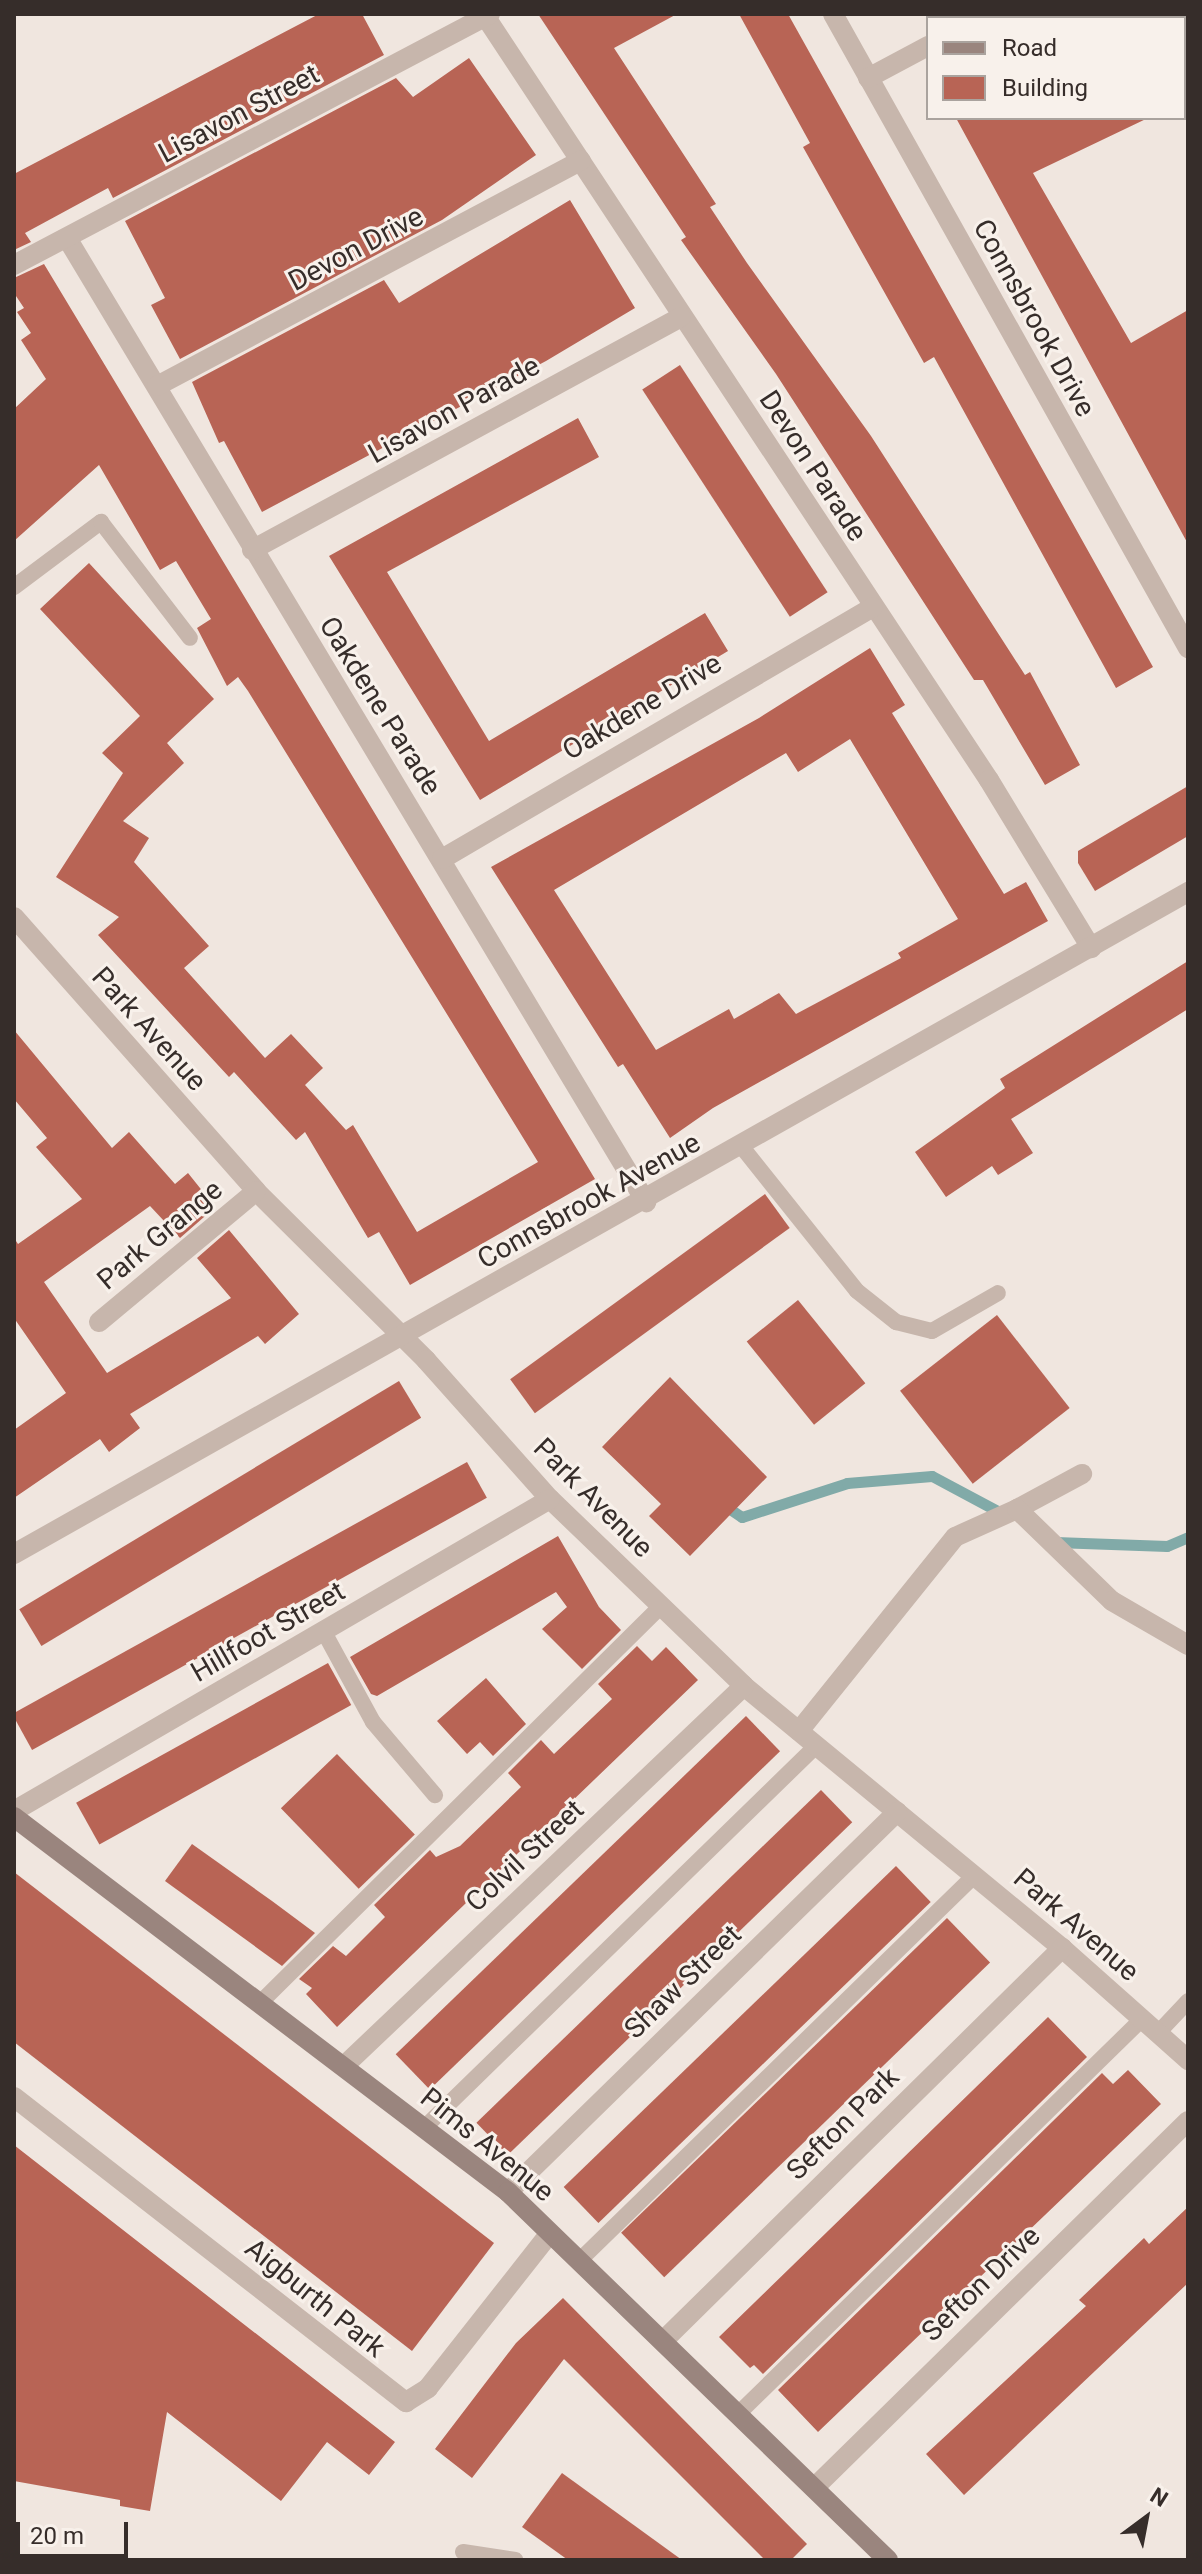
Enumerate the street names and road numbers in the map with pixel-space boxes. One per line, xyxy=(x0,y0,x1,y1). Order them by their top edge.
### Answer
street label: Lisavon Street xyxy=(153,58,325,170)
street label: Devon Drive xyxy=(283,199,429,299)
street label: Connsbrook Drive xyxy=(966,213,1102,423)
street label: Lisavon Parade xyxy=(362,349,546,471)
street label: Devon Parade xyxy=(752,385,874,547)
street label: Oakdene Parade xyxy=(312,611,448,801)
street label: Oakdene Drive xyxy=(557,646,727,768)
street label: Park Avenue xyxy=(85,960,213,1098)
street label: Connsbrook Avenue xyxy=(472,1126,706,1276)
street label: Park Grange xyxy=(91,1173,229,1297)
street label: Park Avenue xyxy=(526,1431,660,1565)
street label: Hillfoot Street xyxy=(185,1574,351,1690)
street label: Colvil Street xyxy=(459,1793,591,1919)
street label: Park Avenue xyxy=(1007,1861,1145,1989)
street label: Shaw Street xyxy=(618,1918,748,2046)
street label: Sefton Park xyxy=(780,2061,906,2187)
street label: Pims Avenue xyxy=(413,2081,561,2209)
street label: Sefton Drive xyxy=(915,2219,1047,2349)
street label: Aigburth Park xyxy=(238,2231,392,2365)

